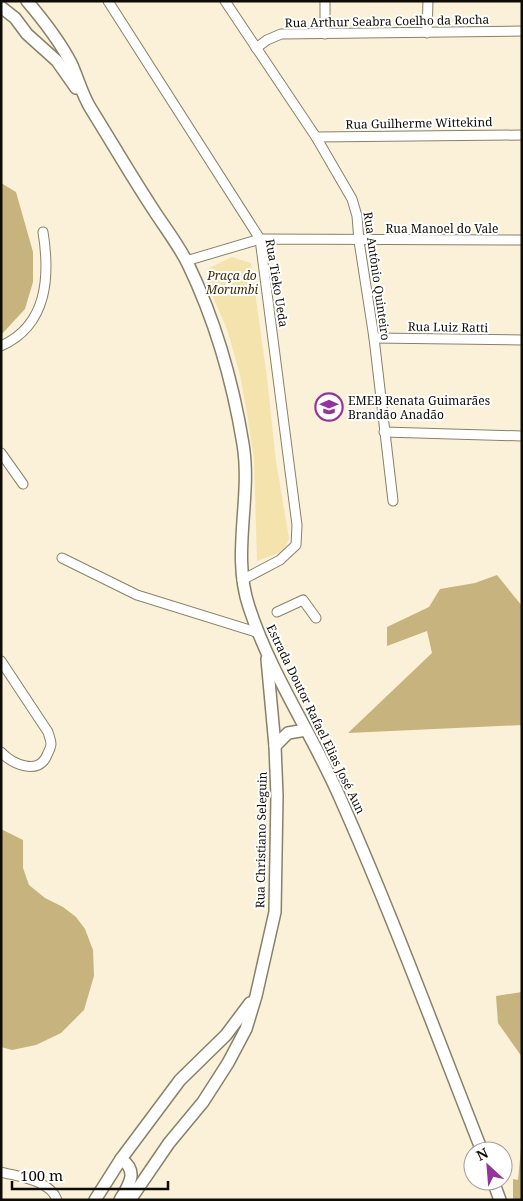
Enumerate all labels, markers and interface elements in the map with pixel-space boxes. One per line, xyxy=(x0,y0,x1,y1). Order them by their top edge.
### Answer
street label: Rua Arthur Seabra Coelho da Rocha xyxy=(285,11,490,31)
street label: Rua Guilherme Wittekind xyxy=(345,113,493,133)
street label: Rua Antônio Quinteiro xyxy=(360,211,394,341)
street label: Rua Manoel do Vale xyxy=(386,220,499,237)
street label: Rua Tieko Ueda xyxy=(262,238,292,328)
park label: Praça do Morumbi xyxy=(205,267,258,298)
street label: Rua Luiz Ratti xyxy=(408,318,489,336)
school or university icon: EMEB Renata Guimarães Brandão Anadão xyxy=(314,392,344,422)
place label: EMEB Renata Guimarães Brandão Anadão xyxy=(348,392,490,423)
street label: Estrada Doutor Rafael Elias José Aun xyxy=(263,621,370,817)
street label: Rua Christiano Seleguin xyxy=(251,771,271,908)
north arrow xyxy=(463,1141,513,1191)
text: N xyxy=(473,1143,491,1165)
scale bar xyxy=(12,1158,169,1190)
text: 100 m xyxy=(20,1165,63,1185)

